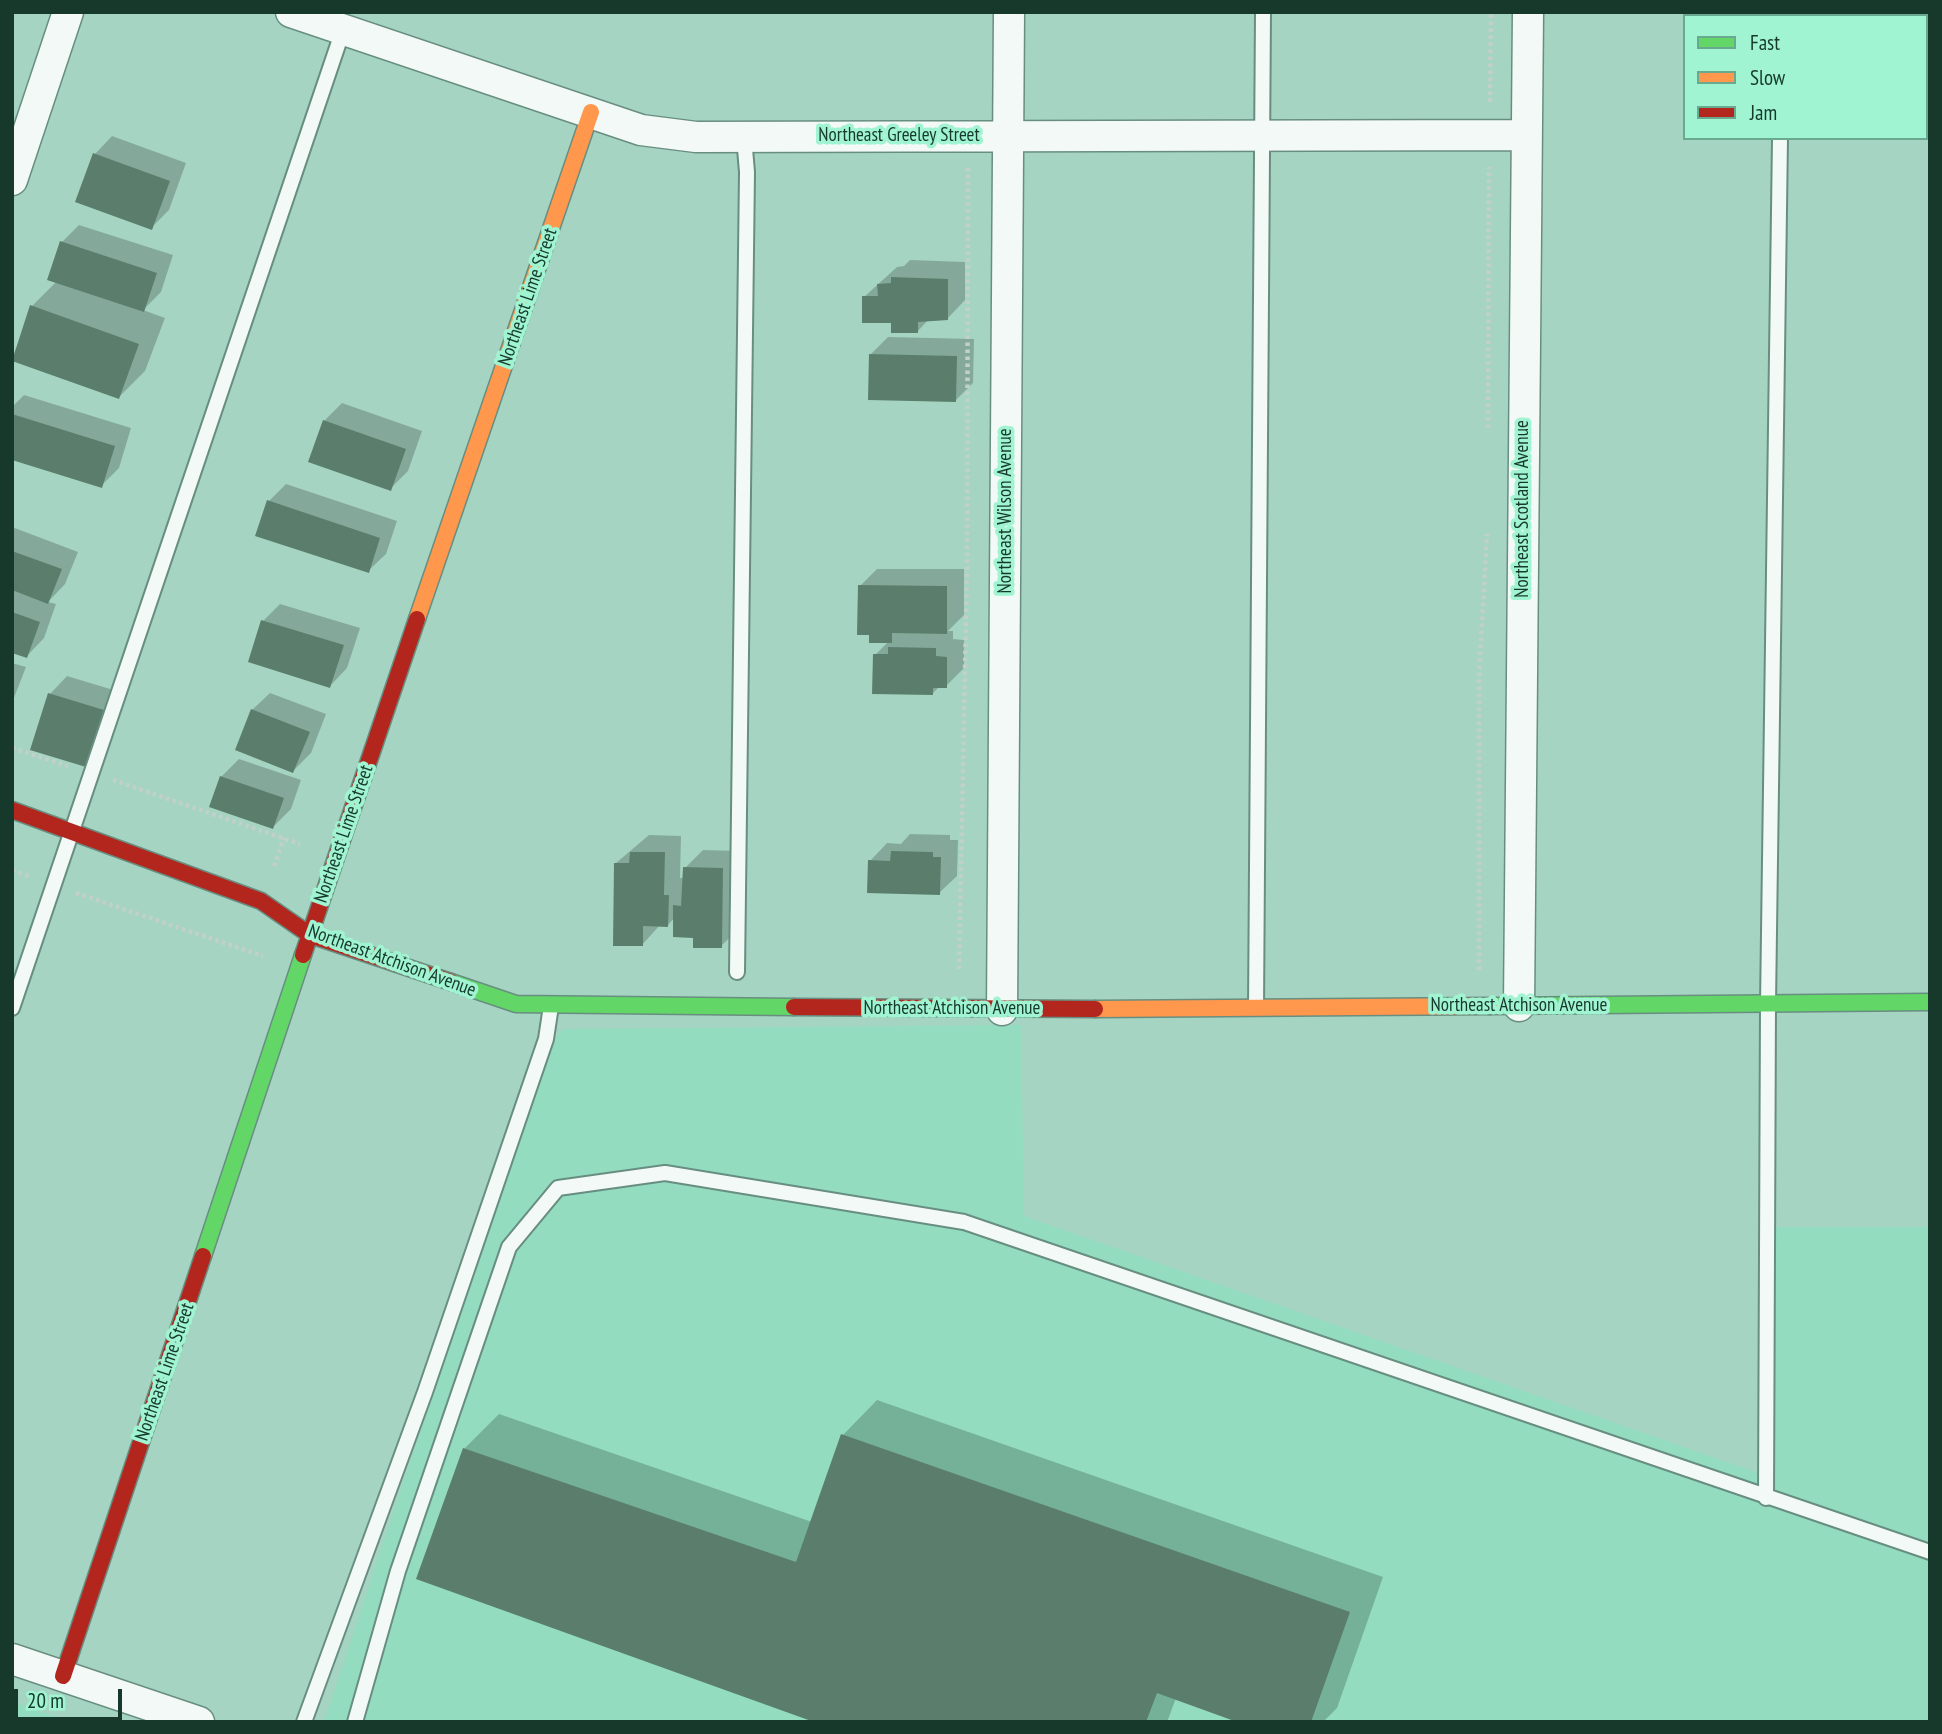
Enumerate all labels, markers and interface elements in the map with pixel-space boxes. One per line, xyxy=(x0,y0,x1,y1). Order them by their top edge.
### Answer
legend xyxy=(1683,14,1928,140)
text: Fast xyxy=(1750,29,1780,56)
text: Slow xyxy=(1750,64,1785,91)
text: Jam xyxy=(1750,99,1777,126)
street label: Northeast Greeley Street xyxy=(818,125,980,147)
street label: Northeast Lime Street xyxy=(494,225,562,369)
street label: Northeast Scotland Avenue xyxy=(1512,420,1534,598)
street label: Northeast Wilson Avenue xyxy=(995,428,1017,594)
street label: Northeast Lime Street xyxy=(310,762,378,906)
street label: Northeast Atchison Avenue xyxy=(305,920,479,1002)
street label: Northeast Atchison Avenue xyxy=(1431,995,1607,1017)
street label: Northeast Atchison Avenue xyxy=(864,998,1040,1020)
street label: Northeast Lime Street xyxy=(131,1300,199,1444)
scale bar xyxy=(18,1674,126,1718)
text: 20 m xyxy=(27,1687,64,1714)

